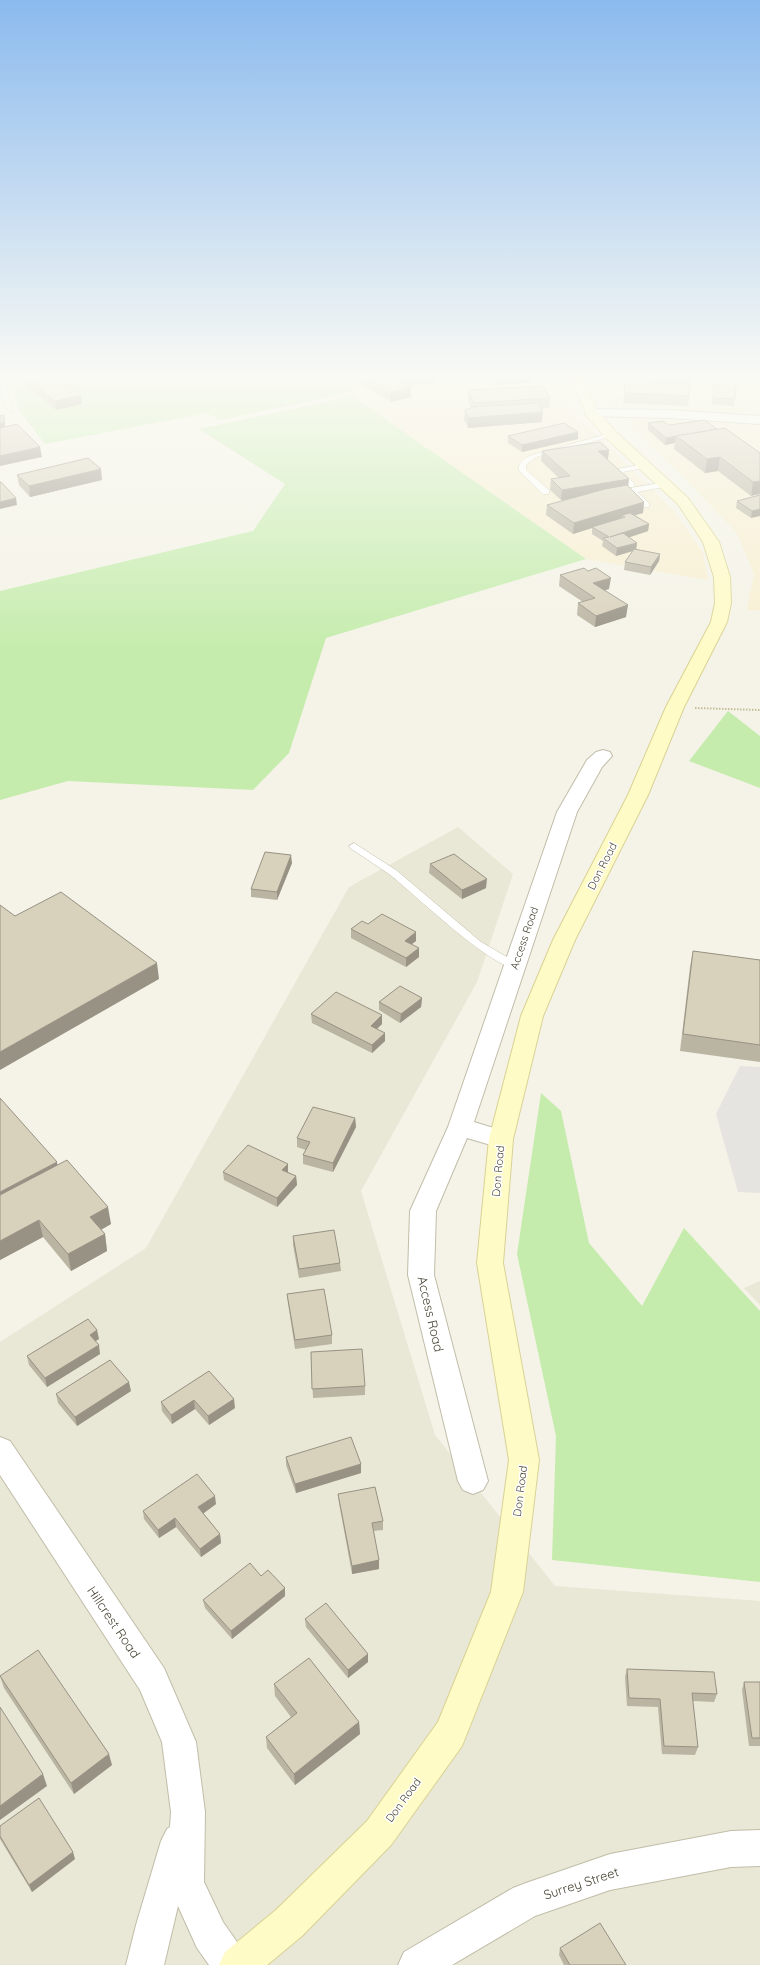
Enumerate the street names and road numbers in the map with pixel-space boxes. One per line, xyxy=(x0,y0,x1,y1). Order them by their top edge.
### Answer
street label: Don Road xyxy=(584,840,620,892)
street label: Access Road xyxy=(507,905,541,971)
street label: Don Road xyxy=(489,1145,507,1197)
street label: Access Road xyxy=(415,1275,447,1353)
street label: Don Road xyxy=(510,1465,530,1517)
street label: Hillcrest Road xyxy=(84,1583,144,1661)
street label: Don Road xyxy=(382,1775,424,1825)
street label: Surrey Street xyxy=(541,1863,621,1903)

